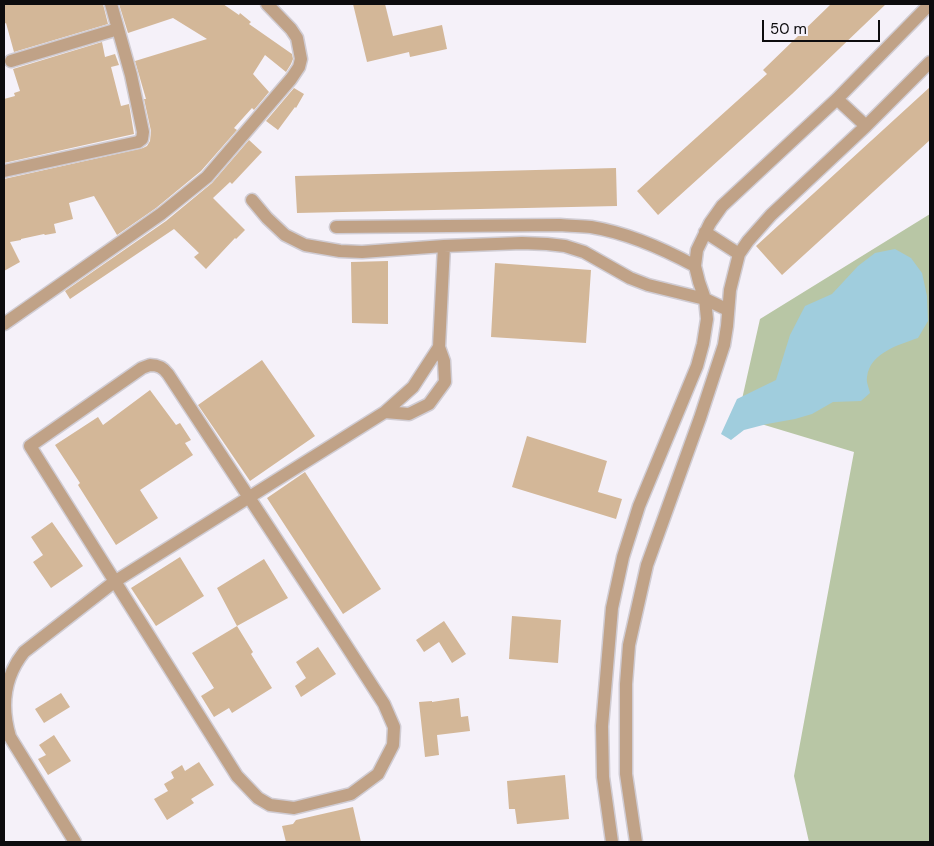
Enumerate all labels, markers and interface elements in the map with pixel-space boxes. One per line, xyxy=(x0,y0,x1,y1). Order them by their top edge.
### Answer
scale bar xyxy=(764,10,882,42)
text: 50 m xyxy=(770,19,807,39)

